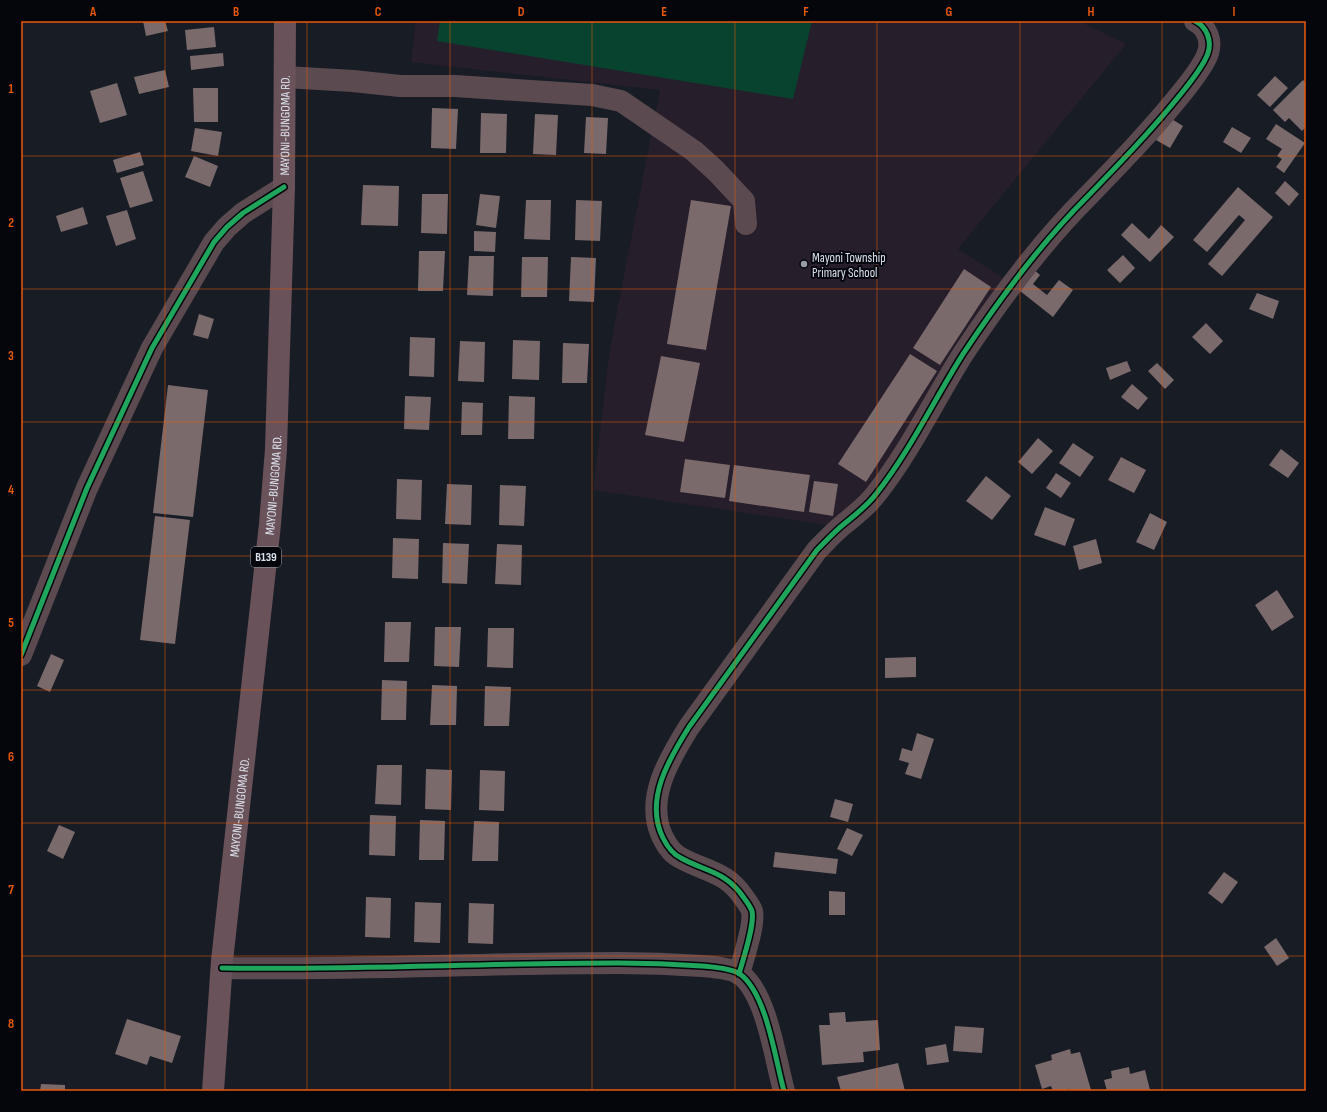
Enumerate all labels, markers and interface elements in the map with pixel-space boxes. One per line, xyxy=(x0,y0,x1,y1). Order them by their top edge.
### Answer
text: A xyxy=(89,4,97,20)
text: B xyxy=(233,4,239,20)
text: C xyxy=(375,4,382,20)
text: D xyxy=(518,4,525,20)
text: E xyxy=(661,4,667,20)
text: F xyxy=(803,4,809,20)
text: G xyxy=(946,4,953,20)
text: H xyxy=(1088,4,1095,20)
text: I xyxy=(1233,4,1236,20)
street label: MAYONI-BUNGOMA RD. xyxy=(277,75,294,175)
text: 1 xyxy=(8,81,14,97)
text: 2 xyxy=(8,215,14,231)
place label: Mayoni Township Primary School xyxy=(812,250,886,281)
marker: Mayoni Township Primary School xyxy=(799,259,809,269)
text: 3 xyxy=(8,348,14,364)
street label: MAYONI-BUNGOMA RD. xyxy=(262,435,285,536)
text: 4 xyxy=(8,482,14,498)
road number: B139 xyxy=(251,547,281,567)
text: 5 xyxy=(8,615,14,631)
text: 6 xyxy=(8,749,14,765)
street label: MAYONI-BUNGOMA RD. xyxy=(226,757,253,858)
text: 7 xyxy=(8,882,14,898)
text: 8 xyxy=(8,1016,14,1032)

